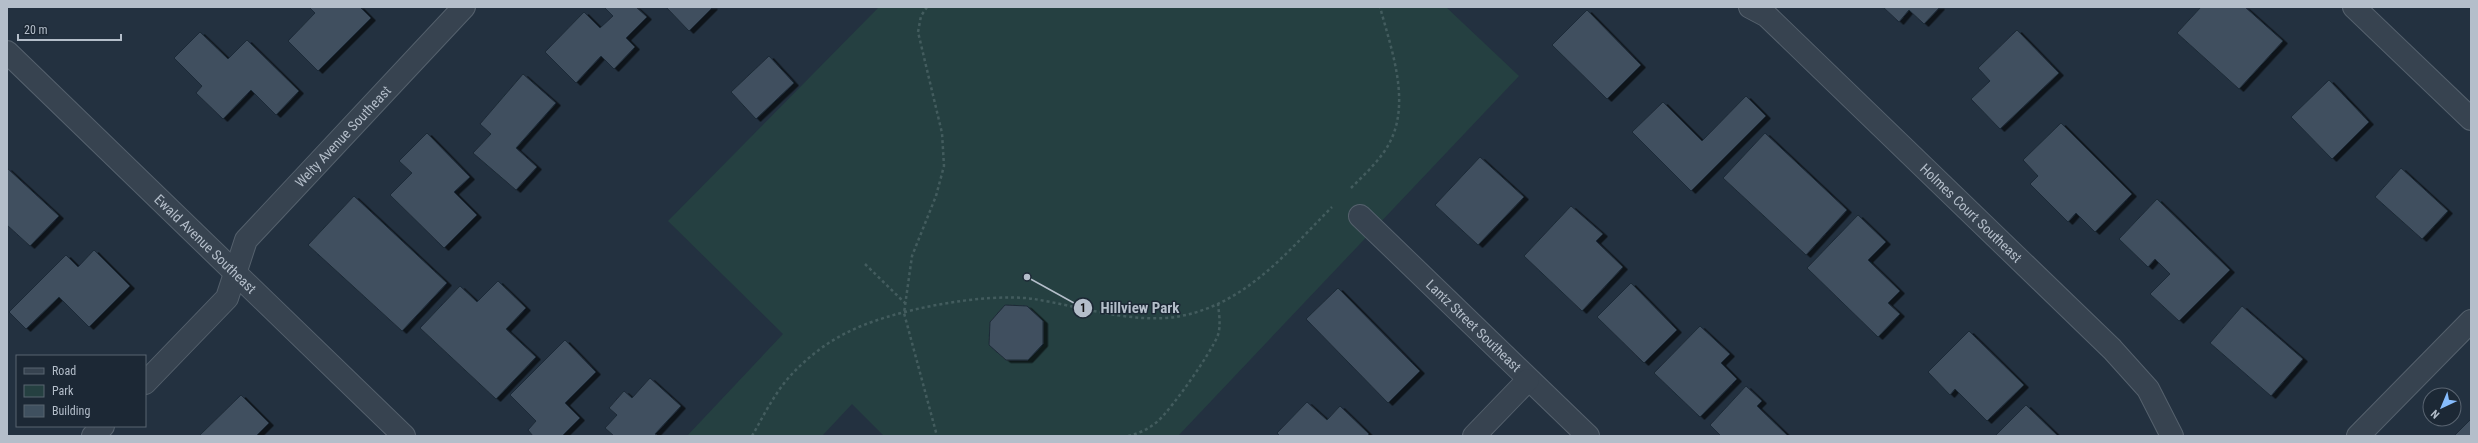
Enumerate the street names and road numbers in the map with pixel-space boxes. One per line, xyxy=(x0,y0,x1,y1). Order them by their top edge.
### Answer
street label: Welty Avenue Southeast xyxy=(292,82,394,190)
street label: Holmes Court Southeast xyxy=(1917,160,2025,266)
street label: Ewald Avenue Southeast xyxy=(151,191,260,297)
street label: Lantz Street Southeast xyxy=(1423,276,1524,375)

